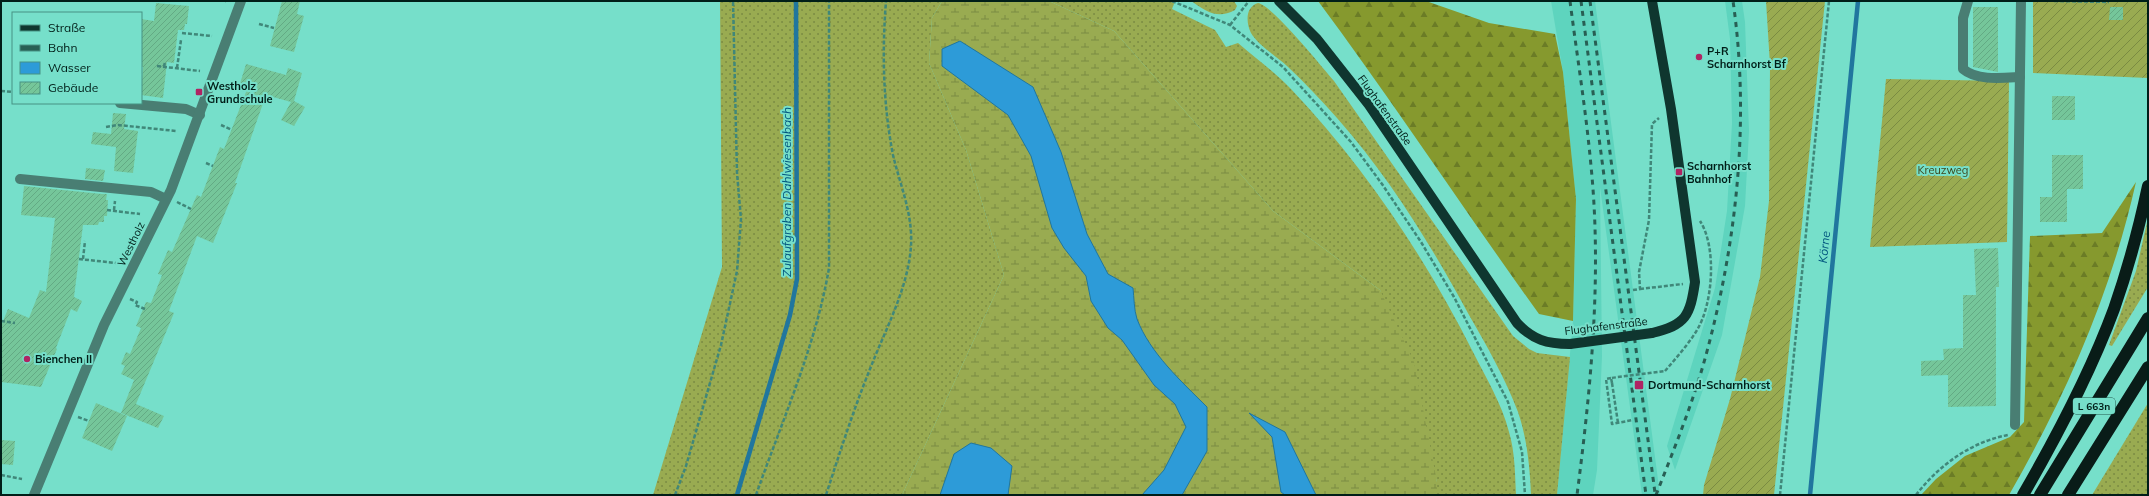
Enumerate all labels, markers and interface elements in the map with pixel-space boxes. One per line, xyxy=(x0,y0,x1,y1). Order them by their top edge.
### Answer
legend xyxy=(12,12,142,104)
text: Straße xyxy=(48,20,85,35)
text: Bahn xyxy=(48,40,77,55)
place label: P+R Scharnhorst Bf xyxy=(1707,44,1787,71)
marker: P+R Scharnhorst Bf xyxy=(1694,52,1704,62)
text: Wasser xyxy=(48,60,91,75)
street label: Flughafenstraße xyxy=(1355,72,1415,148)
place label: Westholz Grundschule xyxy=(207,79,273,106)
text: Gebäude xyxy=(48,80,98,95)
marker: Westholz Grundschule xyxy=(194,87,204,97)
water label: Zulaufgraben Dahlwiesenbach xyxy=(779,107,794,277)
place label: Scharnhorst Bahnhof xyxy=(1687,159,1751,186)
park label: Kreuzweg xyxy=(1918,163,1968,177)
marker: Scharnhorst Bahnhof xyxy=(1674,167,1684,177)
street label: Westholz xyxy=(114,219,148,269)
water label: Körne xyxy=(1815,230,1833,264)
street label: Flughafenstraße xyxy=(1564,314,1648,338)
place label: Bienchen II xyxy=(35,352,92,366)
marker: Bienchen II xyxy=(22,354,32,364)
place label: Dortmund-Scharnhorst xyxy=(1648,378,1770,392)
marker: Dortmund-Scharnhorst xyxy=(1633,379,1645,391)
road number: L 663n xyxy=(2073,398,2115,414)

